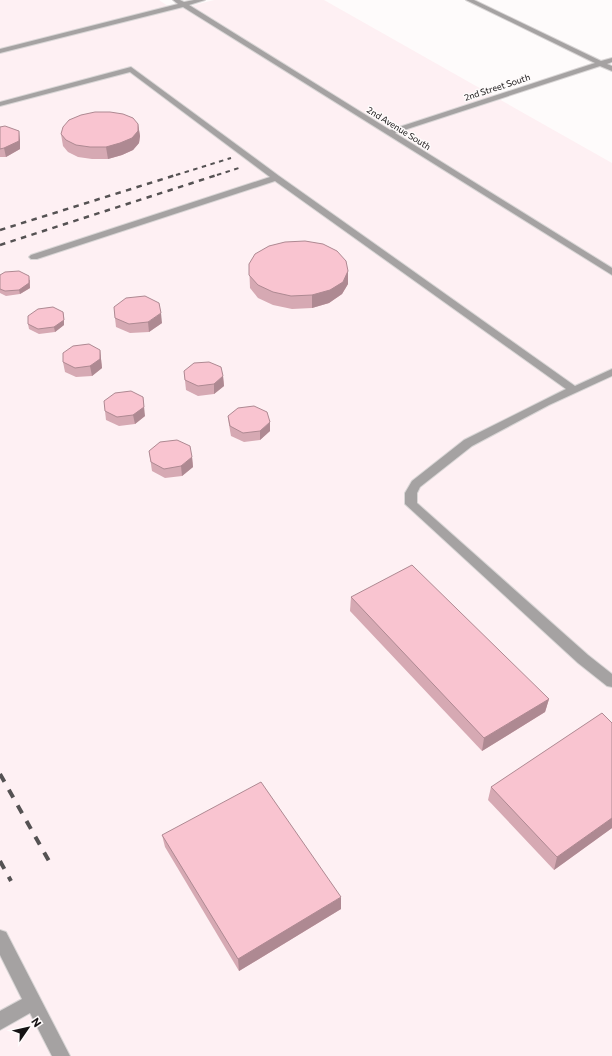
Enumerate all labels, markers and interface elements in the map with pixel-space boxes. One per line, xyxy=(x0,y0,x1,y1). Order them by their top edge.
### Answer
street label: 2nd Street South xyxy=(463,71,531,103)
street label: 2nd Avenue South xyxy=(365,104,433,152)
north arrow xyxy=(8,1008,48,1048)
text: N xyxy=(29,1015,44,1029)

